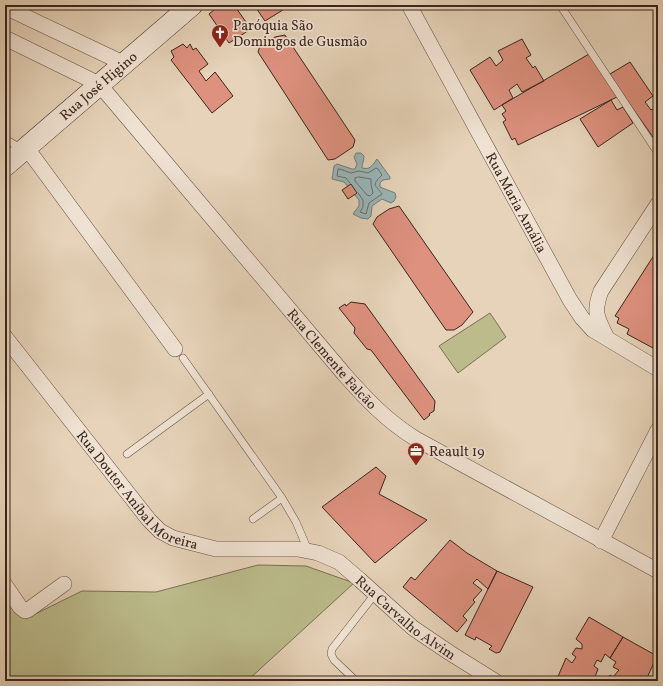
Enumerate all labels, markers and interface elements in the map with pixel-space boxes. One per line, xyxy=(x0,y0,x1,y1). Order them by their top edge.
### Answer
place label: Paróquia São Domingos de Gusmão xyxy=(233,17,367,52)
church icon: Paróquia São Domingos de Gusmão xyxy=(210,23,230,48)
street label: Rua José Higino xyxy=(56,48,142,126)
street label: Rua Maria Amália xyxy=(480,150,551,257)
street label: Rua Clemente Falcão xyxy=(282,305,380,414)
street label: Rua Doutor Aníbal Moreira xyxy=(71,427,200,555)
office icon: Reault 19 xyxy=(406,441,426,466)
place label: Reault 19 xyxy=(429,443,484,462)
street label: Rua Carvalho Alvim xyxy=(351,572,459,665)

